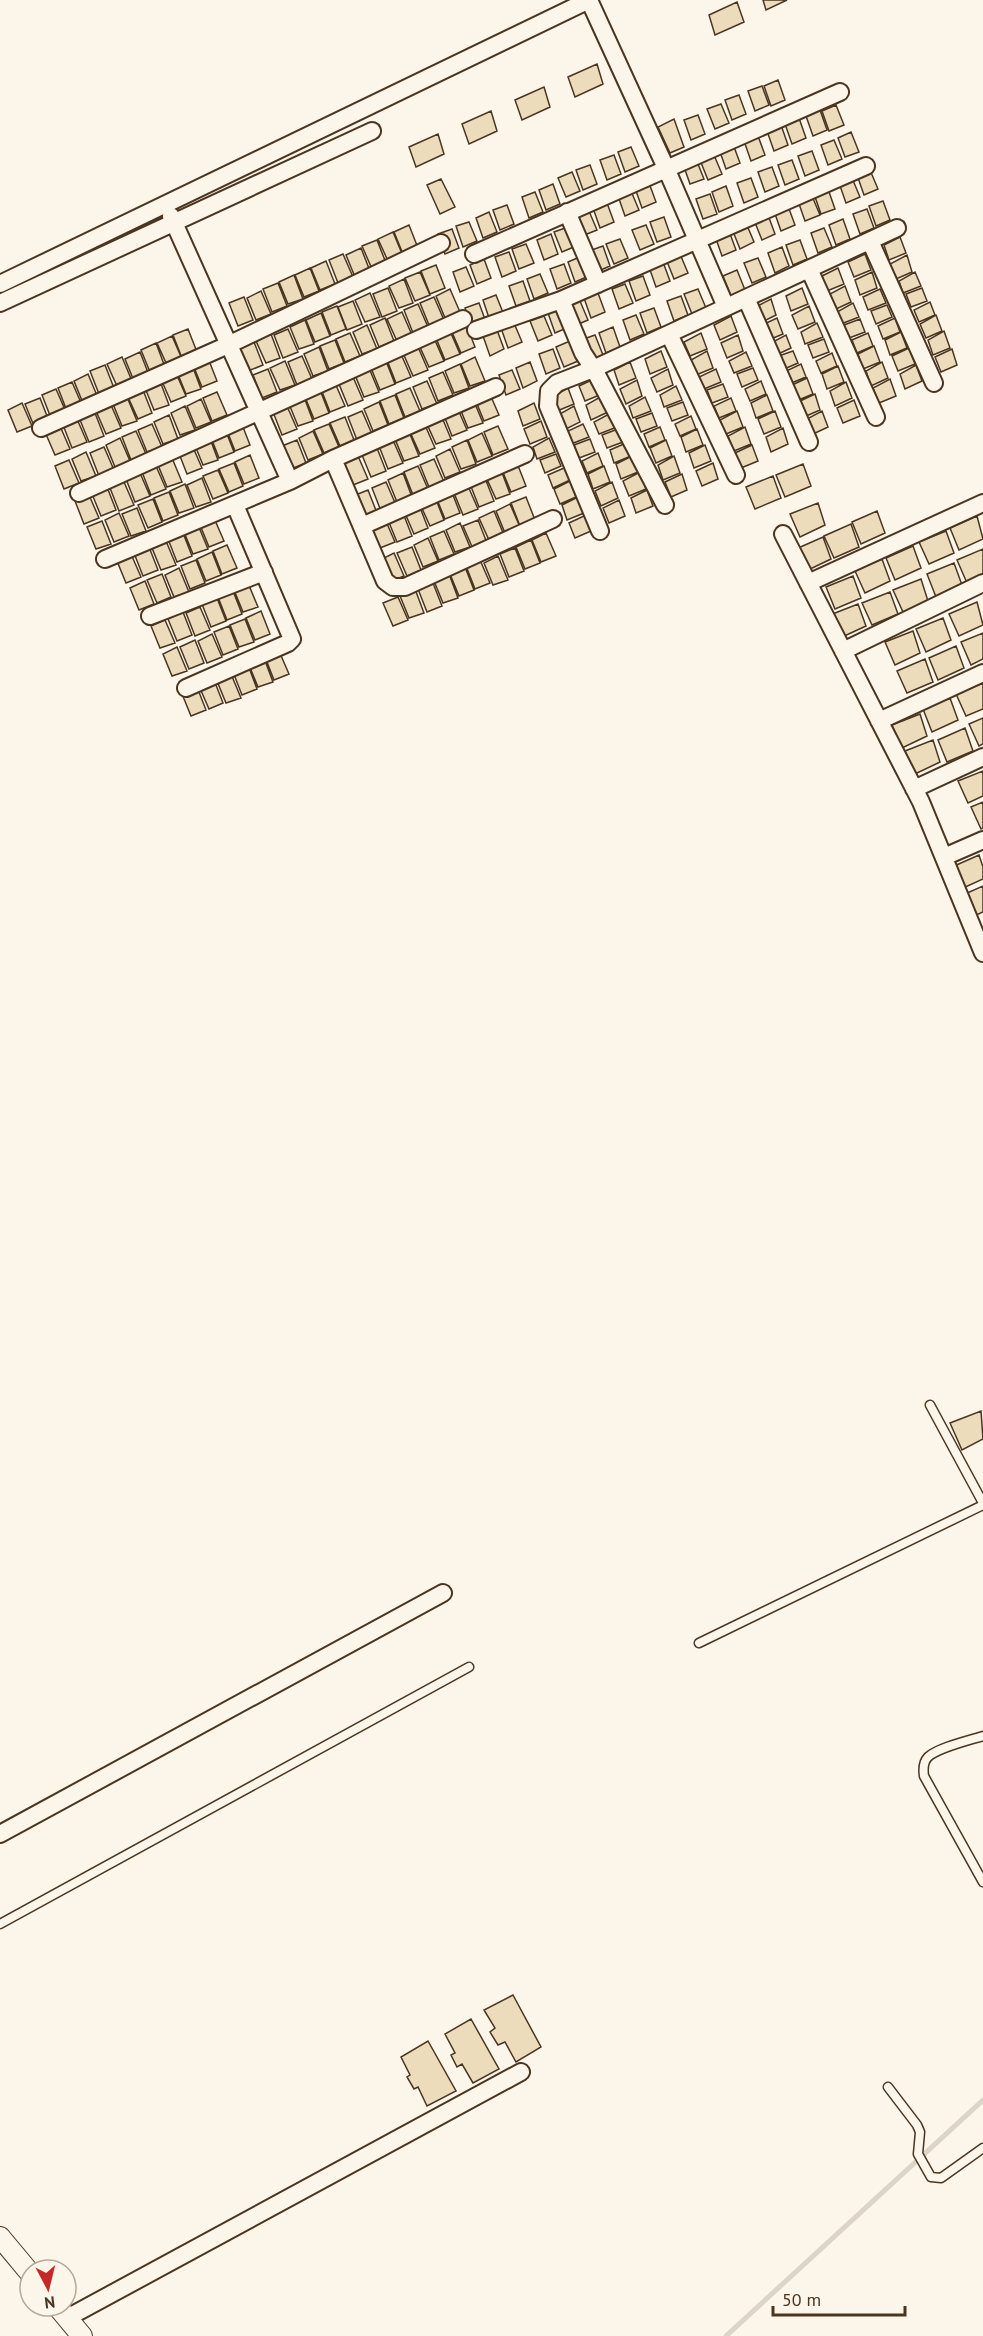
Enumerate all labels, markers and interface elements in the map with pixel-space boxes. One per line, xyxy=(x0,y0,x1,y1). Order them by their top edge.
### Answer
north arrow xyxy=(18,2258,78,2318)
scale bar xyxy=(773,2279,905,2317)
text: 50 m xyxy=(782,2288,821,2311)
text: N xyxy=(43,2292,56,2313)

